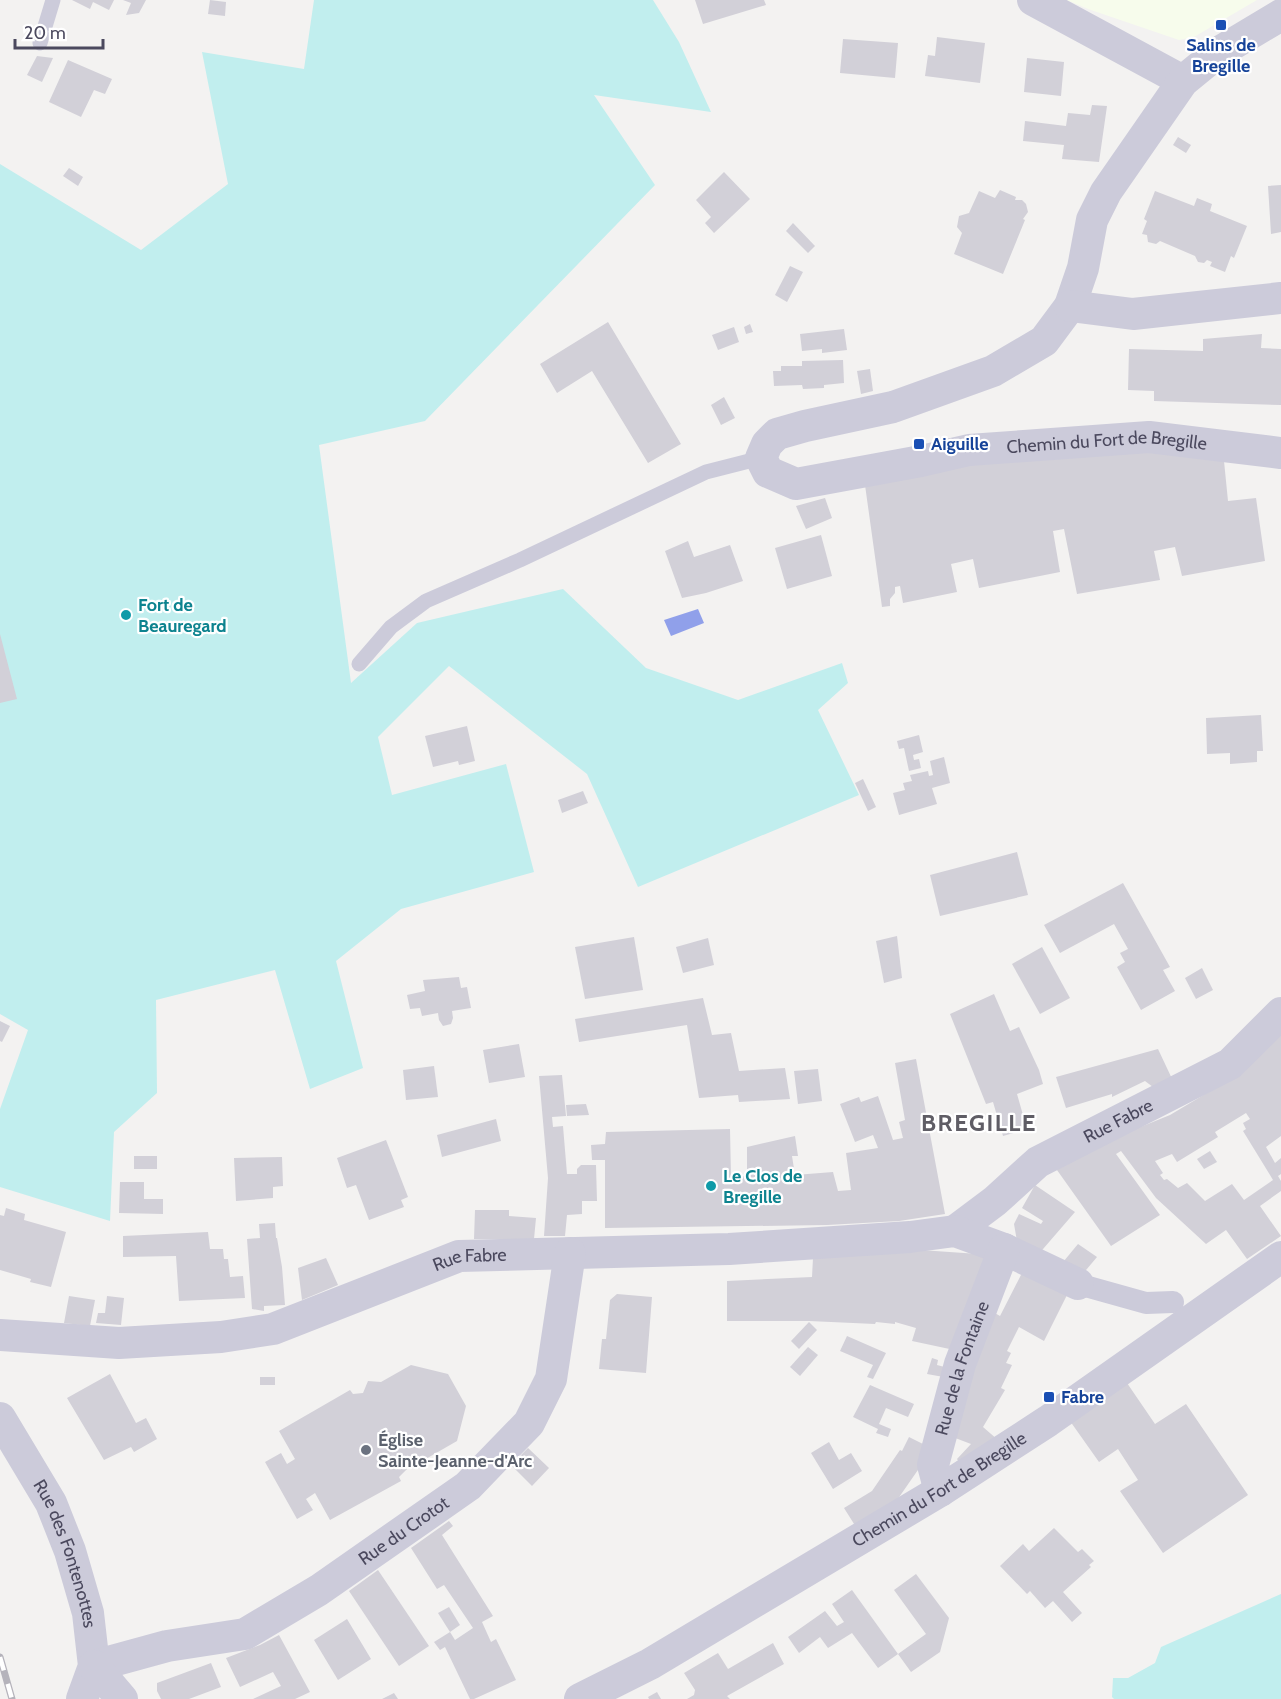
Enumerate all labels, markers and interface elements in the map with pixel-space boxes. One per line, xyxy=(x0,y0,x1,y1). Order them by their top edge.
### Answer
scale bar xyxy=(15,12,104,50)
marker: Salins de Bregille xyxy=(1214,18,1228,32)
text: 20 m xyxy=(24,22,66,44)
place label: Salins de Bregille xyxy=(1186,34,1256,77)
street label: Chemin du Fort de Bregille xyxy=(1006,426,1208,458)
place label: Aiguille xyxy=(931,433,989,455)
marker: Aiguille xyxy=(912,437,926,451)
place label: Fort de Beauregard xyxy=(138,594,226,637)
marker: Fort de Beauregard xyxy=(119,608,133,622)
street label: Rue Fabre xyxy=(1080,1094,1157,1148)
district label: BREGILLE xyxy=(921,1108,1037,1137)
place label: Le Clos de Bregille xyxy=(723,1165,802,1208)
marker: Le Clos de Bregille xyxy=(704,1179,718,1193)
street label: Rue Fabre xyxy=(429,1244,507,1276)
street label: Rue de la Fontaine xyxy=(930,1298,994,1438)
place label: Fabre xyxy=(1061,1386,1104,1408)
marker: Fabre xyxy=(1042,1390,1056,1404)
street label: Chemin du Fort de Bregille xyxy=(848,1427,1030,1552)
place label: Église Sainte-Jeanne-d'Arc xyxy=(378,1429,532,1472)
marker: Église Sainte-Jeanne-d'Arc xyxy=(359,1443,373,1457)
street label: Rue des Fontenottes xyxy=(29,1476,101,1629)
street label: Rue du Crotot xyxy=(354,1492,453,1570)

